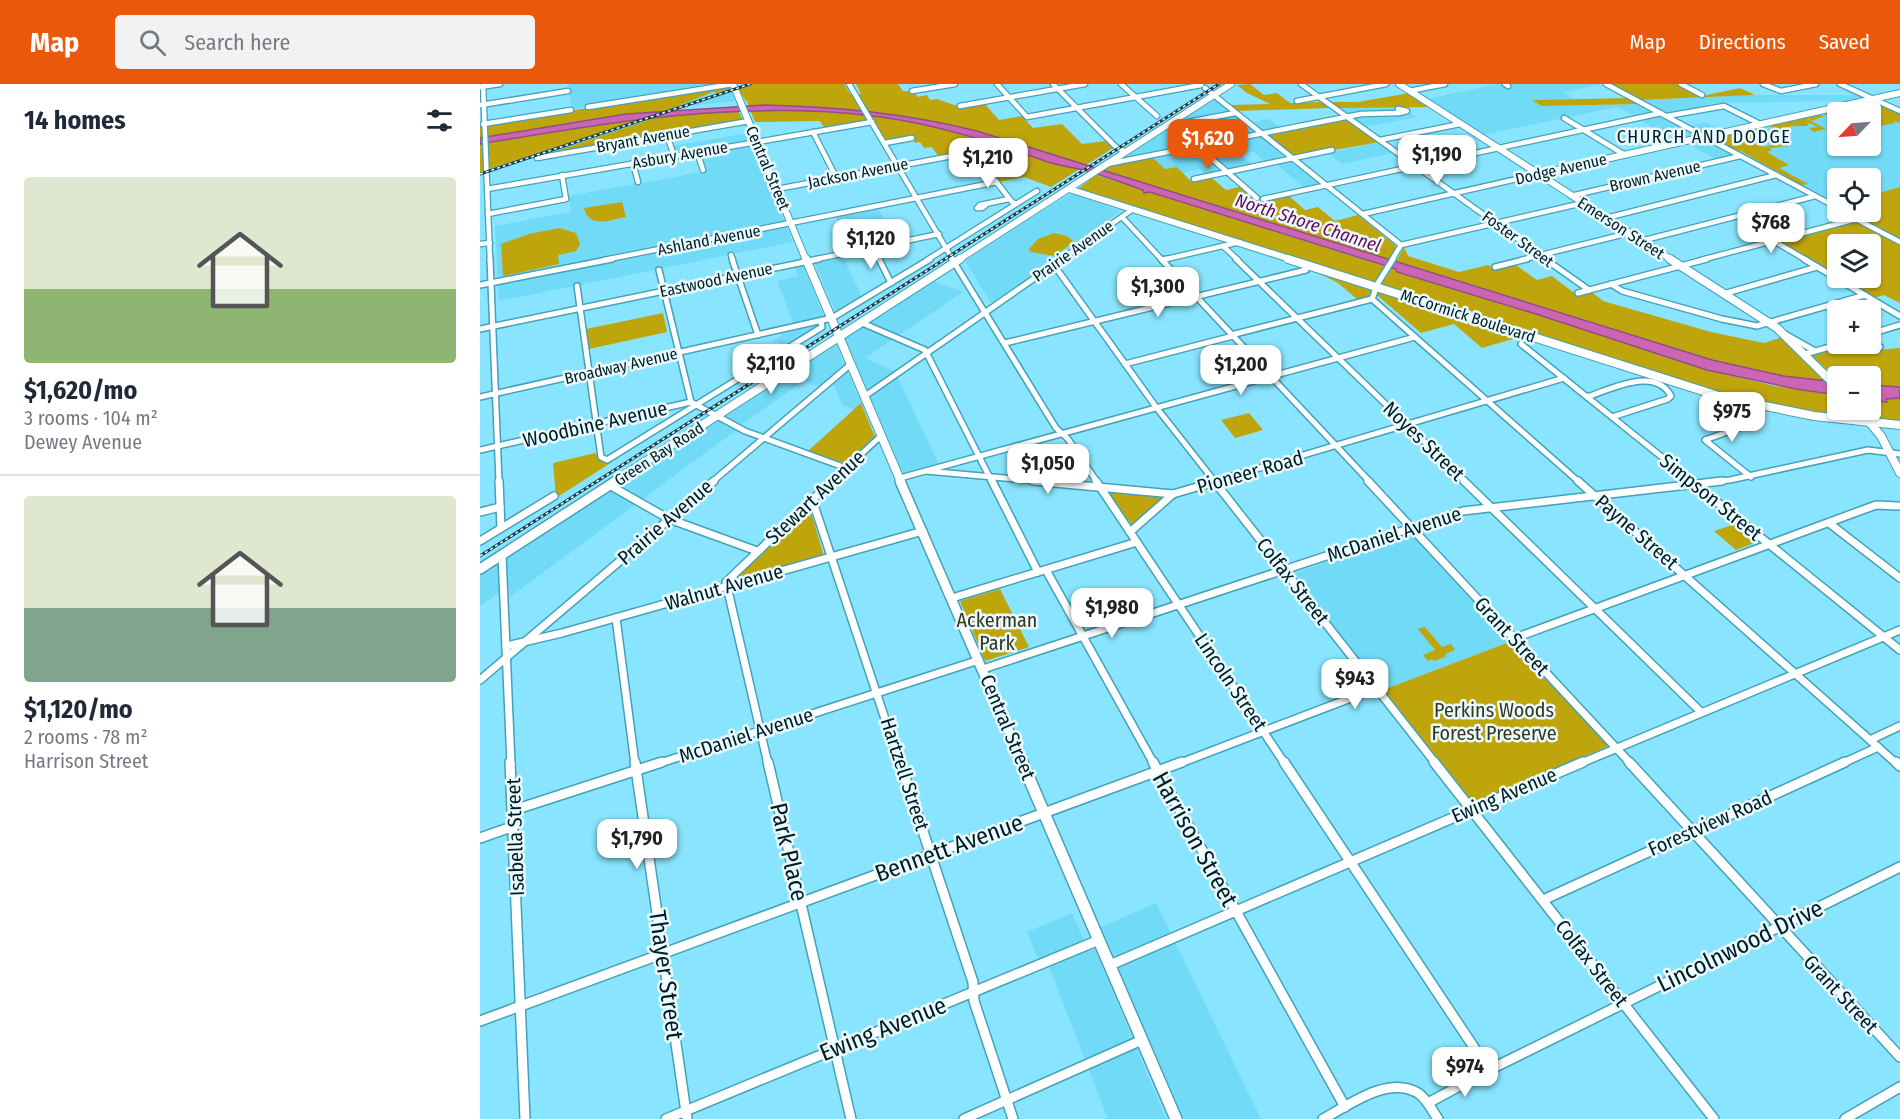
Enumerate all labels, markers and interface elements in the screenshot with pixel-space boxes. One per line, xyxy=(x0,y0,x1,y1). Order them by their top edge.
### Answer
search box xyxy=(115,15,535,69)
text: Map xyxy=(30,26,79,59)
icon: search xyxy=(136,26,169,59)
text: Search here xyxy=(184,29,290,56)
text: Map xyxy=(1629,29,1666,55)
text: Directions xyxy=(1699,29,1786,55)
text: Saved xyxy=(1819,29,1870,55)
north arrow xyxy=(1827,102,1881,156)
map controls xyxy=(1827,102,1881,420)
icon: filters xyxy=(423,104,456,137)
text: 14 homes xyxy=(24,105,126,136)
pin: $1,620 xyxy=(1159,119,1257,170)
street label: Bryant Avenue xyxy=(595,121,691,157)
street label: Central Street xyxy=(742,123,795,214)
text: $1,620 xyxy=(1182,126,1234,150)
district label: CHURCH AND DODGE xyxy=(1617,126,1791,148)
pin: $1,190 xyxy=(1388,135,1486,186)
street label: Asbury Avenue xyxy=(631,137,729,173)
pin: $1,210 xyxy=(939,138,1037,189)
text: $1,190 xyxy=(1412,142,1462,166)
text: $1,210 xyxy=(963,145,1013,169)
street label: Dodge Avenue xyxy=(1513,149,1609,189)
street label: Jackson Avenue xyxy=(806,154,910,192)
street label: Brown Avenue xyxy=(1608,156,1703,196)
button: locate xyxy=(1827,168,1881,222)
water label: North Shore Channel xyxy=(1232,189,1384,257)
street label: Emerson Street xyxy=(1574,193,1669,264)
pin: $768 xyxy=(1735,203,1807,254)
street label: Foster Street xyxy=(1479,207,1558,272)
text: $768 xyxy=(1752,210,1790,234)
icon: home xyxy=(186,216,294,324)
street label: Prairie Avenue xyxy=(1029,216,1117,286)
pin: $1,120 xyxy=(822,219,920,270)
street label: Ashland Avenue xyxy=(656,221,762,259)
text: $1,120 xyxy=(847,226,895,250)
button: layers xyxy=(1827,234,1881,288)
street label: Eastwood Avenue xyxy=(658,259,774,301)
pin: $1,300 xyxy=(1109,267,1207,318)
text: $1,300 xyxy=(1131,274,1185,298)
street label: McCormick Boulevard xyxy=(1398,285,1538,347)
button: + xyxy=(1827,300,1881,354)
street label: Broadway Avenue xyxy=(563,344,679,388)
pin: $2,110 xyxy=(722,344,820,395)
pin: $1,200 xyxy=(1192,345,1290,396)
text: $2,110 xyxy=(746,351,796,375)
text: $1,200 xyxy=(1214,352,1268,376)
button: − xyxy=(1827,366,1881,420)
text: $1,620/mo xyxy=(24,375,137,406)
pin: $975 xyxy=(1696,392,1768,443)
street label: Woodbine Avenue xyxy=(520,396,670,452)
street label: Noyes Street xyxy=(1378,396,1470,486)
text: $975 xyxy=(1713,399,1751,423)
text: 3 rooms · 104 m² xyxy=(24,406,158,430)
street label: Green Bay Road xyxy=(611,418,707,490)
text: Dewey Avenue xyxy=(24,430,142,454)
pin: $1,050 xyxy=(999,444,1097,495)
street label: Stewart Avenue xyxy=(760,445,870,549)
street label: Pioneer Road xyxy=(1194,445,1306,499)
street label: Simpson Street xyxy=(1655,449,1767,546)
text: $1,050 xyxy=(1021,451,1075,475)
street label: Prairie Avenue xyxy=(613,474,717,570)
street label: Payne Street xyxy=(1591,489,1684,575)
street label: McDaniel Avenue xyxy=(1324,501,1464,567)
street label: Colfax Street xyxy=(1252,533,1335,630)
icon: home xyxy=(186,535,294,643)
street label: Walnut Avenue xyxy=(662,559,786,615)
pin: $1,980 xyxy=(1063,588,1161,639)
street label: Grant Street xyxy=(1470,592,1555,681)
text: $1,980 xyxy=(1085,595,1139,619)
park label: Ackerman Park xyxy=(957,608,1037,655)
street label: Lincoln Street xyxy=(1190,629,1273,736)
pin: $943 xyxy=(1319,659,1391,710)
text: $943 xyxy=(1335,666,1375,690)
street label: Central Street xyxy=(975,671,1041,784)
text: $1,120/mo xyxy=(24,694,133,725)
park label: Perkins Woods Forest Preserve xyxy=(1431,698,1557,745)
street label: McDaniel Avenue xyxy=(676,702,816,768)
street label: Hartzell Street xyxy=(875,714,935,834)
text: 2 rooms · 78 m² xyxy=(24,725,147,749)
text: Harrison Street xyxy=(24,749,148,773)
street label: Ewing Avenue xyxy=(1448,762,1560,828)
street label: Harrison Street xyxy=(1147,767,1244,911)
street label: Isabella Street xyxy=(501,777,529,896)
street label: Forestview Road xyxy=(1644,785,1776,861)
street label: Park Place xyxy=(764,800,814,904)
street label: Bennett Avenue xyxy=(871,808,1027,888)
pin: $1,790 xyxy=(588,819,686,870)
text: $1,790 xyxy=(611,826,663,850)
street label: Lincolnwood Drive xyxy=(1653,894,1827,998)
street label: Thayer Street xyxy=(643,908,689,1042)
street label: Colfax Street xyxy=(1551,915,1634,1012)
street label: Grant Street xyxy=(1799,950,1884,1039)
street label: Ewing Avenue xyxy=(815,991,951,1067)
pin: $974 xyxy=(1429,1047,1501,1098)
text: $974 xyxy=(1446,1054,1484,1078)

